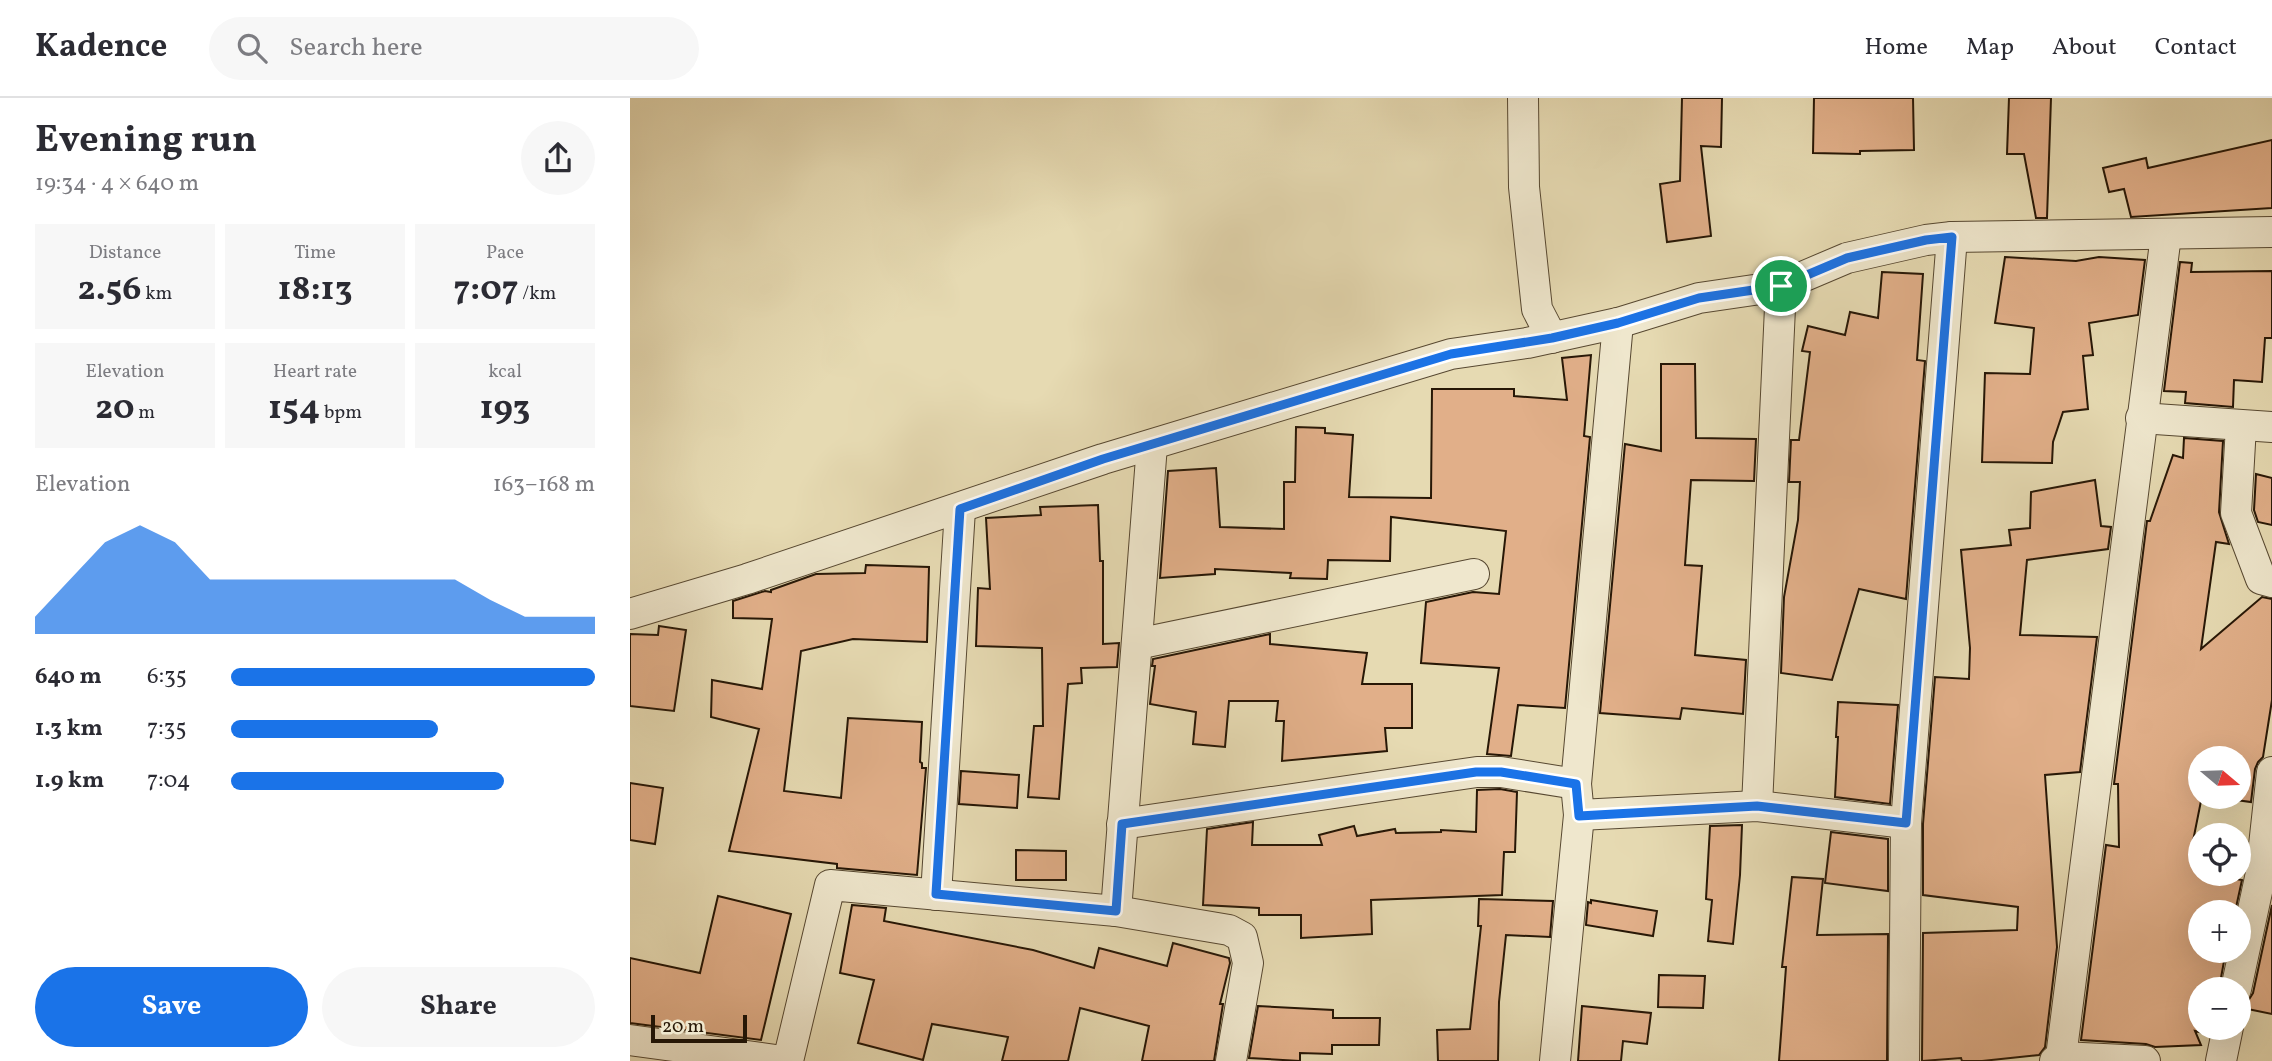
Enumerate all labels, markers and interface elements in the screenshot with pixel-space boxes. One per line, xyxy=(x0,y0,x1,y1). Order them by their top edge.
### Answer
search box xyxy=(209,17,699,80)
text: Kadence xyxy=(35,25,167,71)
icon: search xyxy=(233,29,271,67)
text: Search here xyxy=(289,30,423,66)
text: Home xyxy=(1864,31,1928,65)
text: Map xyxy=(1966,31,2014,65)
text: About xyxy=(2052,31,2117,65)
text: Contact xyxy=(2155,31,2237,65)
text: Evening run xyxy=(35,115,257,168)
button: share xyxy=(521,121,595,195)
text: 19:34 · 4 × 640 m xyxy=(35,168,199,200)
text: Distance xyxy=(89,240,161,266)
text: Time xyxy=(294,240,336,266)
text: Pace xyxy=(486,240,524,266)
pin xyxy=(1751,256,1811,316)
text: 2.56 xyxy=(78,266,141,314)
text: 18:13 xyxy=(277,266,353,314)
text: 7:07 xyxy=(454,266,519,314)
icon: arrive xyxy=(1762,267,1800,305)
text: km xyxy=(141,281,172,307)
text: /km xyxy=(519,281,556,307)
text: Elevation xyxy=(86,359,164,385)
text: Heart rate xyxy=(273,359,357,385)
text: kcal xyxy=(488,359,522,385)
text: 20 xyxy=(95,385,134,433)
text: 154 xyxy=(268,385,320,433)
text: 193 xyxy=(480,385,530,433)
text: m xyxy=(134,400,155,426)
text: bpm xyxy=(320,400,362,426)
text: Elevation xyxy=(35,469,131,501)
text: 163–168 m xyxy=(493,469,595,501)
text: 640 m xyxy=(35,661,102,693)
text: 6:35 xyxy=(147,661,187,693)
text: 1.3 km xyxy=(35,713,103,745)
text: 7:35 xyxy=(147,713,186,745)
north arrow xyxy=(2188,746,2250,808)
map controls xyxy=(2188,746,2251,1040)
text: 1.9 km xyxy=(35,765,104,797)
text: 7:04 xyxy=(147,765,191,797)
button: locate xyxy=(2188,823,2251,886)
button: + xyxy=(2188,900,2251,963)
button: Save xyxy=(35,967,308,1047)
button: Share xyxy=(322,967,595,1047)
button: − xyxy=(2188,977,2251,1040)
scale bar xyxy=(651,1012,747,1044)
text: 20 m xyxy=(662,1014,704,1040)

